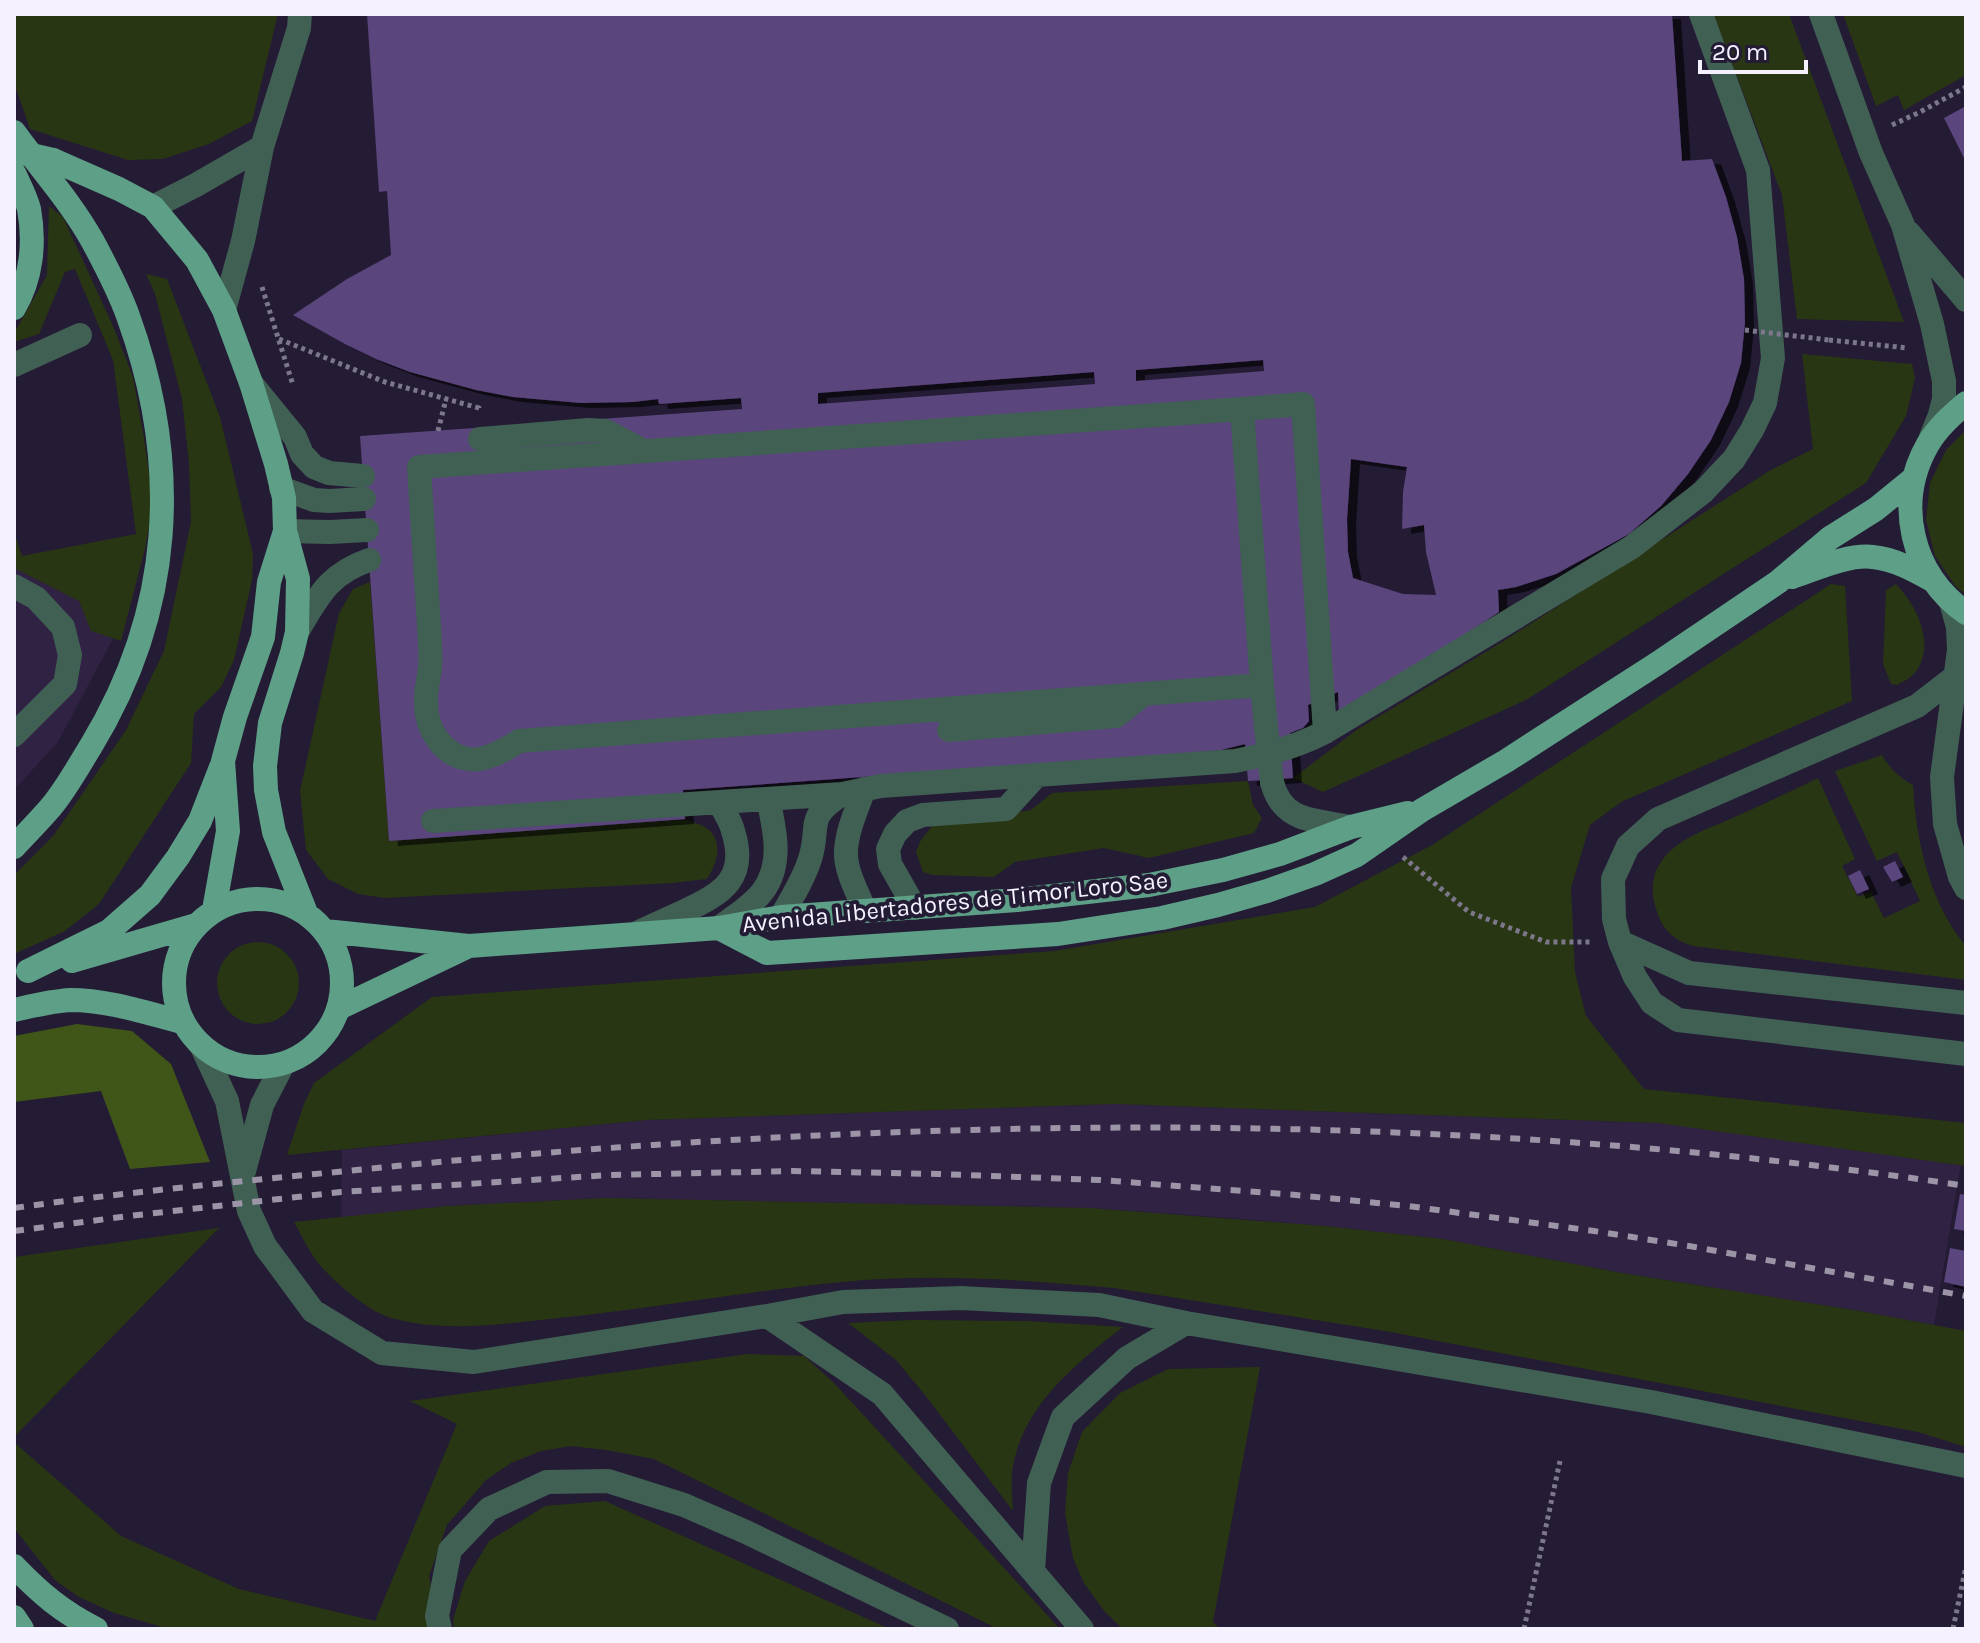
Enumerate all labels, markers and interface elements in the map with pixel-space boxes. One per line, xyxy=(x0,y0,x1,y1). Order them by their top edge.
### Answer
scale bar xyxy=(1700,24,1806,74)
text: 20 m xyxy=(1712,38,1768,66)
street label: Avenida Libertadores de Timor Loro Sae xyxy=(741,866,1169,938)

